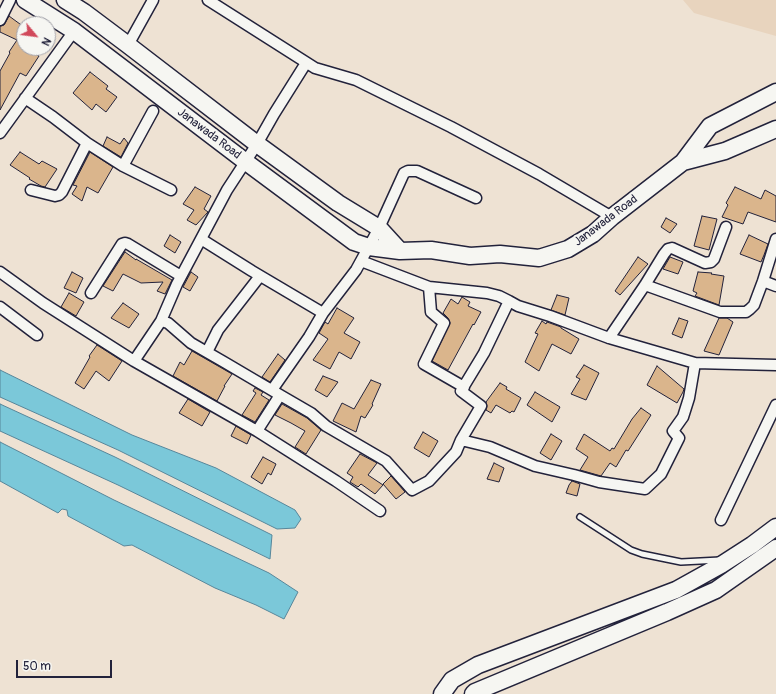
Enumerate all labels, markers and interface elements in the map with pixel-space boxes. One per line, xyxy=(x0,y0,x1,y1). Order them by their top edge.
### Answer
north arrow xyxy=(16,16,56,56)
text: N xyxy=(39,35,54,48)
street label: Janawada Road xyxy=(174,105,244,163)
street label: Janawada Road xyxy=(571,192,641,250)
scale bar xyxy=(18,652,114,678)
text: 50 m xyxy=(23,659,51,674)

